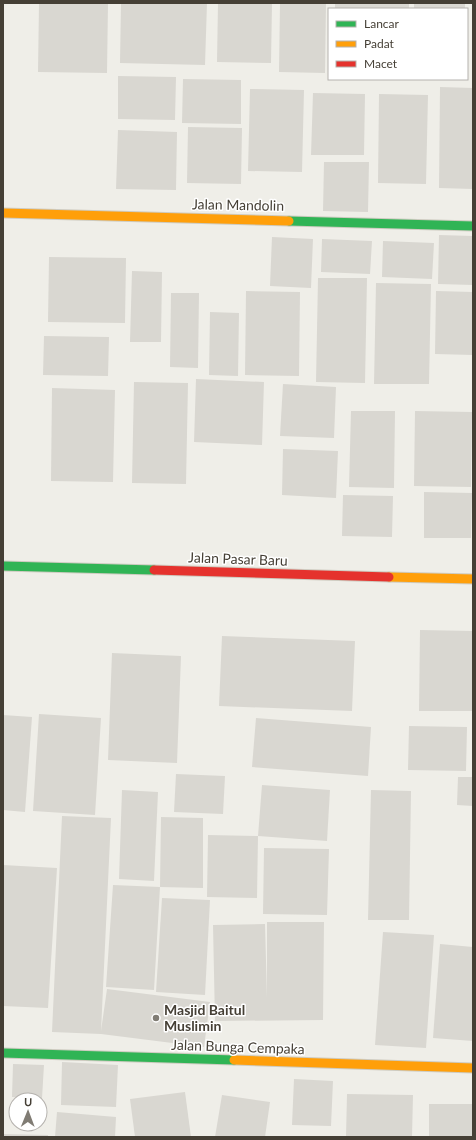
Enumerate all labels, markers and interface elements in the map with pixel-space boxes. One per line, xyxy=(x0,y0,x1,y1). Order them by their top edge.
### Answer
legend xyxy=(328,8,468,80)
text: Lancar xyxy=(364,16,400,31)
text: Padat xyxy=(364,36,395,51)
text: Macet xyxy=(364,56,398,71)
street label: Jalan Mandolin xyxy=(192,195,284,214)
street label: Jalan Pasar Baru xyxy=(188,548,288,569)
place label: Masjid Baitul Muslimin xyxy=(164,1001,245,1034)
marker: Masjid Baitul Muslimin xyxy=(151,1013,161,1023)
street label: Jalan Bunga Cempaka xyxy=(171,1036,305,1057)
north arrow xyxy=(8,1092,48,1132)
text: U xyxy=(24,1095,32,1108)

